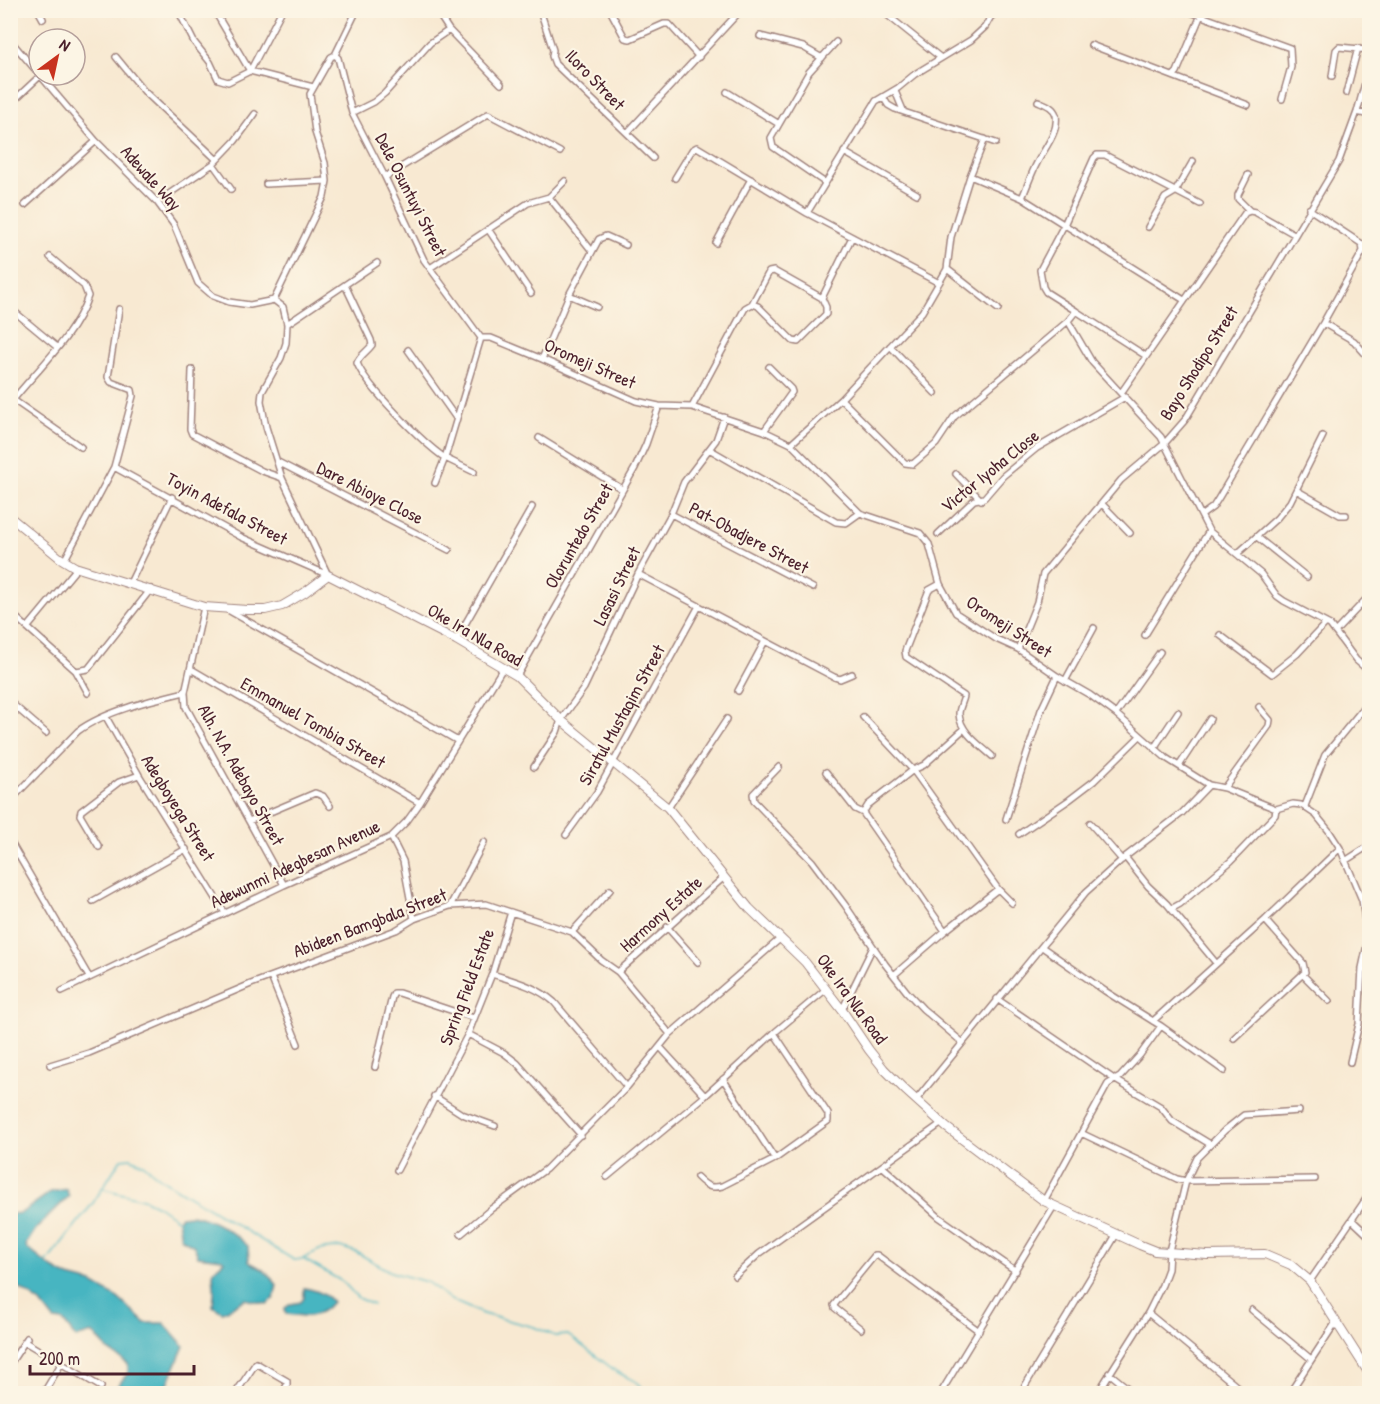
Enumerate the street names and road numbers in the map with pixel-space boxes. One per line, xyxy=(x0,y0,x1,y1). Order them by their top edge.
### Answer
street label: Iloro Street xyxy=(560,43,631,116)
street label: Dele Osuntuyi Street xyxy=(370,129,454,261)
street label: Adewale Way xyxy=(115,139,188,216)
street label: Bayo Shodipo Street xyxy=(1153,300,1244,425)
street label: Oromeji Street xyxy=(540,332,641,395)
street label: Victor Iyoha Close xyxy=(935,423,1044,518)
street label: Dare Abioye Close xyxy=(313,455,428,530)
street label: Toyin Adefala Street xyxy=(162,466,293,551)
street label: Oloruntedo Street xyxy=(538,478,619,593)
street label: Pat-Obadjere Street xyxy=(685,495,814,580)
street label: Lasasi Street xyxy=(587,541,647,629)
street label: Oromeji Street xyxy=(961,589,1058,664)
street label: Oke Ira Nla Road xyxy=(423,597,527,672)
street label: Siratul Mustaqim Street xyxy=(572,639,671,790)
street label: Emmanuel Tombia Street xyxy=(236,671,391,775)
street label: Alh. N.A. Adebayo Street xyxy=(192,700,291,850)
street label: Adegboyega Street xyxy=(136,750,222,867)
street label: Adewunmi Adegbesan Avenue xyxy=(206,813,384,914)
street label: Harmony Estate xyxy=(614,870,707,957)
street label: Abideen Bamgbala Street xyxy=(289,881,451,963)
street label: Spring Field Estate xyxy=(433,925,500,1049)
street label: Oke Ira Nla Road xyxy=(811,948,894,1049)

